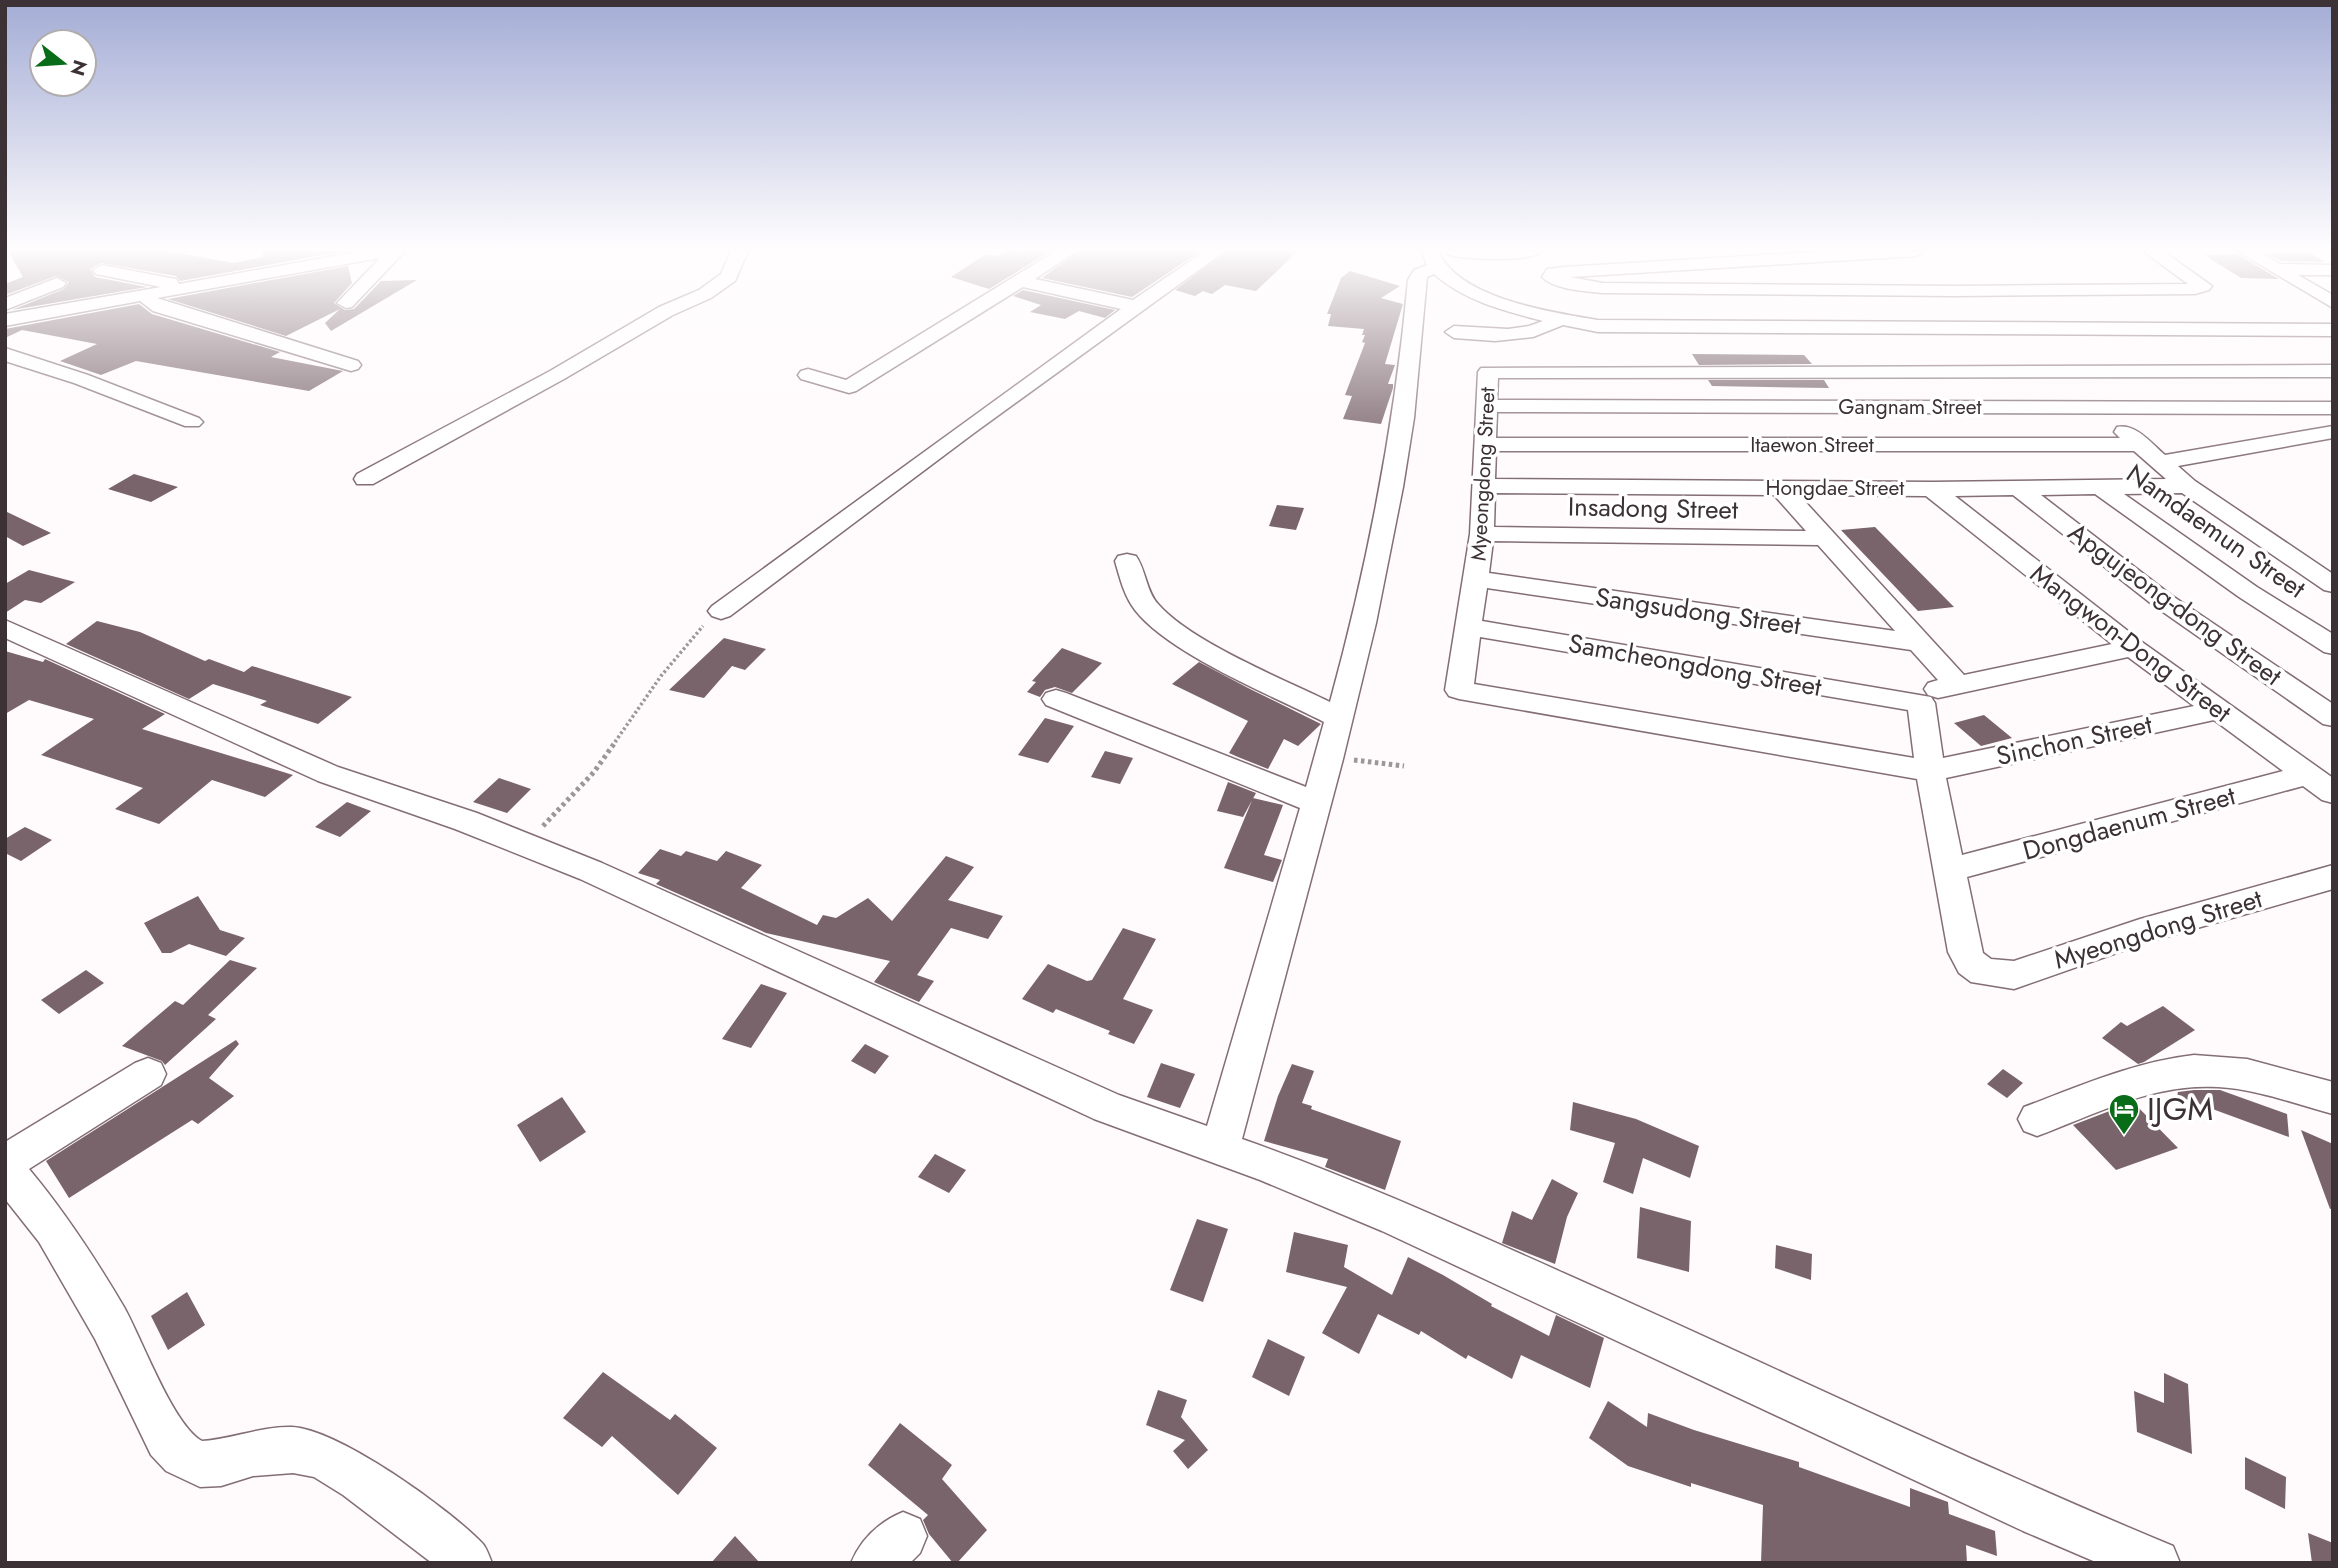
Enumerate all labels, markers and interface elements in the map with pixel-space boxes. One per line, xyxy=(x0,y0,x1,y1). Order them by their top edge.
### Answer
north arrow xyxy=(28,28,98,98)
text: N xyxy=(64,57,94,79)
street label: Myeongdong Street xyxy=(1463,386,1503,562)
street label: Gangnam Street xyxy=(1838,392,1982,422)
street label: Itaewon Street xyxy=(1750,430,1874,460)
street label: Namdaemun Street xyxy=(2119,455,2314,608)
street label: Hongdae Street xyxy=(1766,473,1904,503)
street label: Insadong Street xyxy=(1568,488,1739,528)
street label: Apgujeong-dong Street xyxy=(2060,513,2290,695)
street label: Mangwon-Dong Street xyxy=(2023,555,2240,732)
street label: Sangsudong Street xyxy=(1593,578,1804,644)
street label: Samcheongdong Street xyxy=(1565,624,1825,706)
street label: Sinchon Street xyxy=(1993,705,2156,775)
street label: Dongdaenum Street xyxy=(2019,776,2240,870)
street label: Myeongdong Street xyxy=(2049,879,2267,979)
place label: IJGM xyxy=(2147,1086,2213,1132)
hotel icon: IJGM xyxy=(2107,1092,2141,1136)

